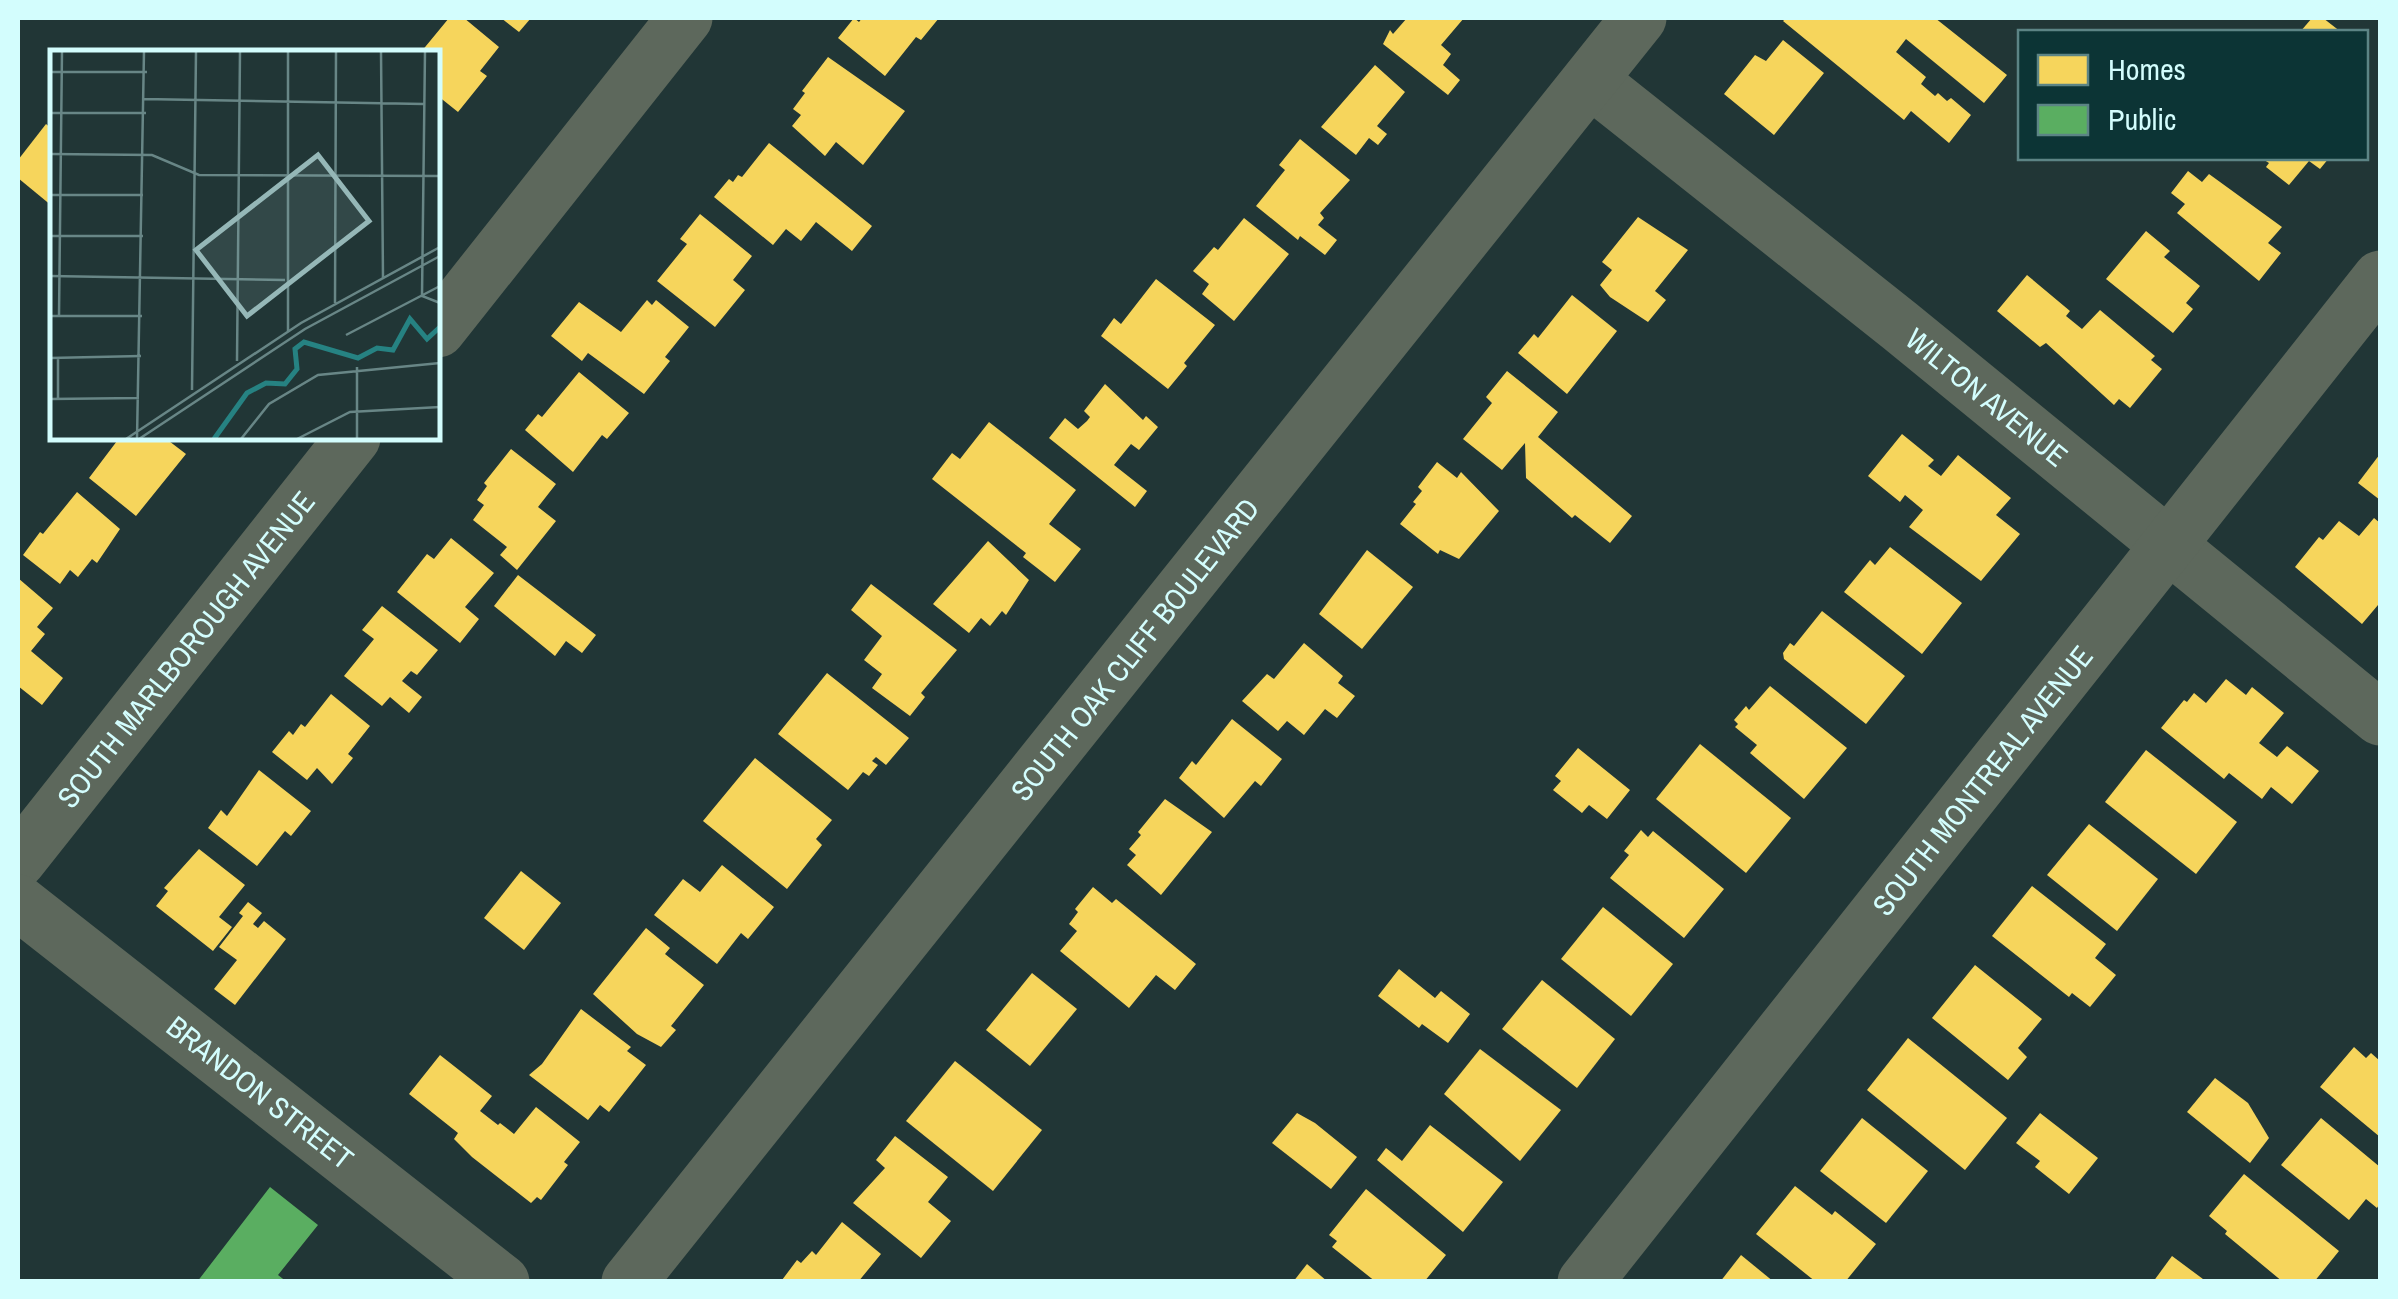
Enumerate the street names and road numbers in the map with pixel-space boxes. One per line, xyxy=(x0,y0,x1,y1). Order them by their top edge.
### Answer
street label: WILTON AVENUE xyxy=(1897,319,2076,475)
street label: SOUTH MARLBOROUGH AVENUE xyxy=(48,483,323,816)
street label: SOUTH OAK CLIFF BOULEVARD xyxy=(1001,489,1268,809)
street label: SOUTH MONTREAL AVENUE xyxy=(1863,637,2102,923)
street label: BRANDON STREET xyxy=(159,1006,362,1178)

